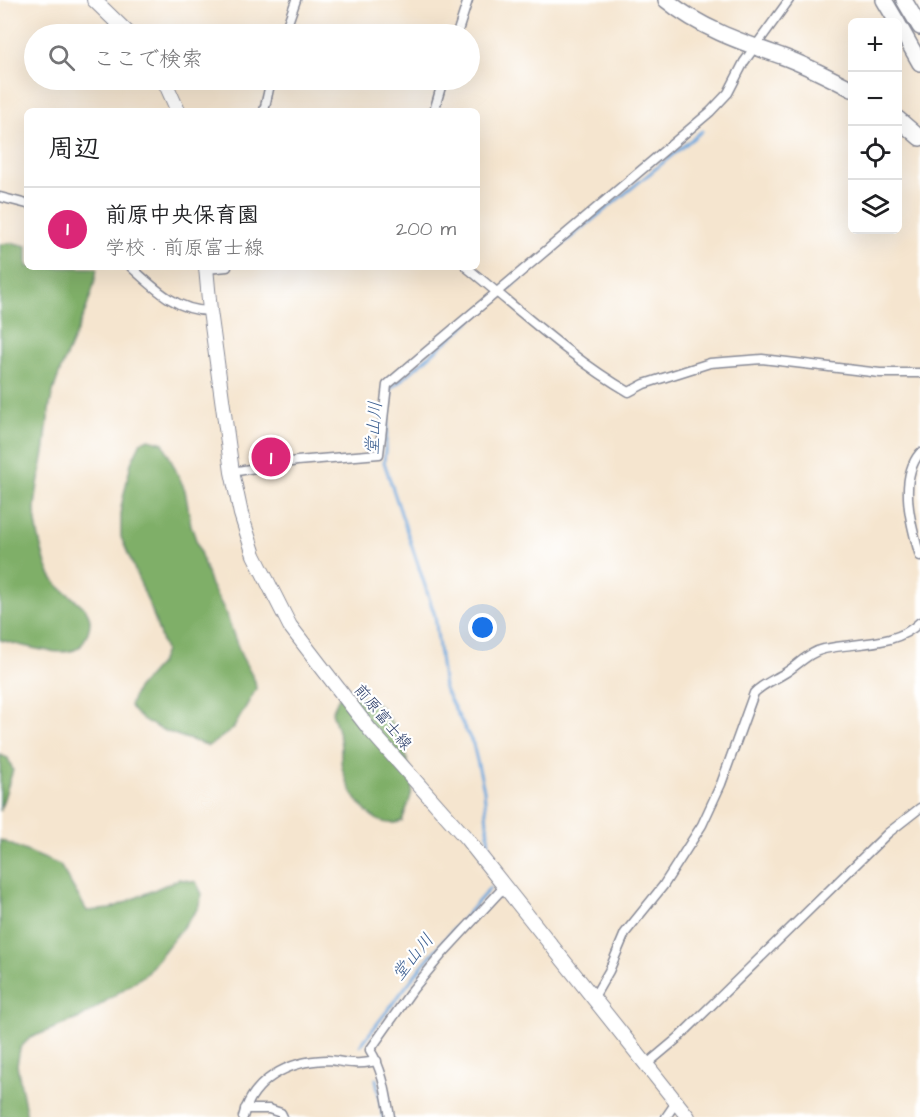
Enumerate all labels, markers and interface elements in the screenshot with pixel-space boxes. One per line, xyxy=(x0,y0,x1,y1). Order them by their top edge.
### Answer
map controls xyxy=(848,18,902,234)
button: + xyxy=(848,18,902,72)
search box xyxy=(24,24,480,90)
icon: search xyxy=(45,41,78,74)
text: ここで検索 xyxy=(93,44,203,75)
button: − xyxy=(848,72,902,126)
button: locate xyxy=(848,126,902,180)
text: 周辺 xyxy=(48,131,100,167)
button: layers xyxy=(848,180,902,234)
text: 前原中央保育園 xyxy=(105,200,259,231)
text: 1 xyxy=(66,215,69,243)
text: 200 m xyxy=(396,215,456,243)
text: 学校 · 前原富士線 xyxy=(105,234,264,262)
water label: 堂山川 xyxy=(360,400,388,456)
pin: 1 xyxy=(252,434,290,480)
your location xyxy=(468,613,497,642)
street label: 前原富士線 xyxy=(349,679,417,755)
water label: 堂山川 xyxy=(386,928,440,986)

